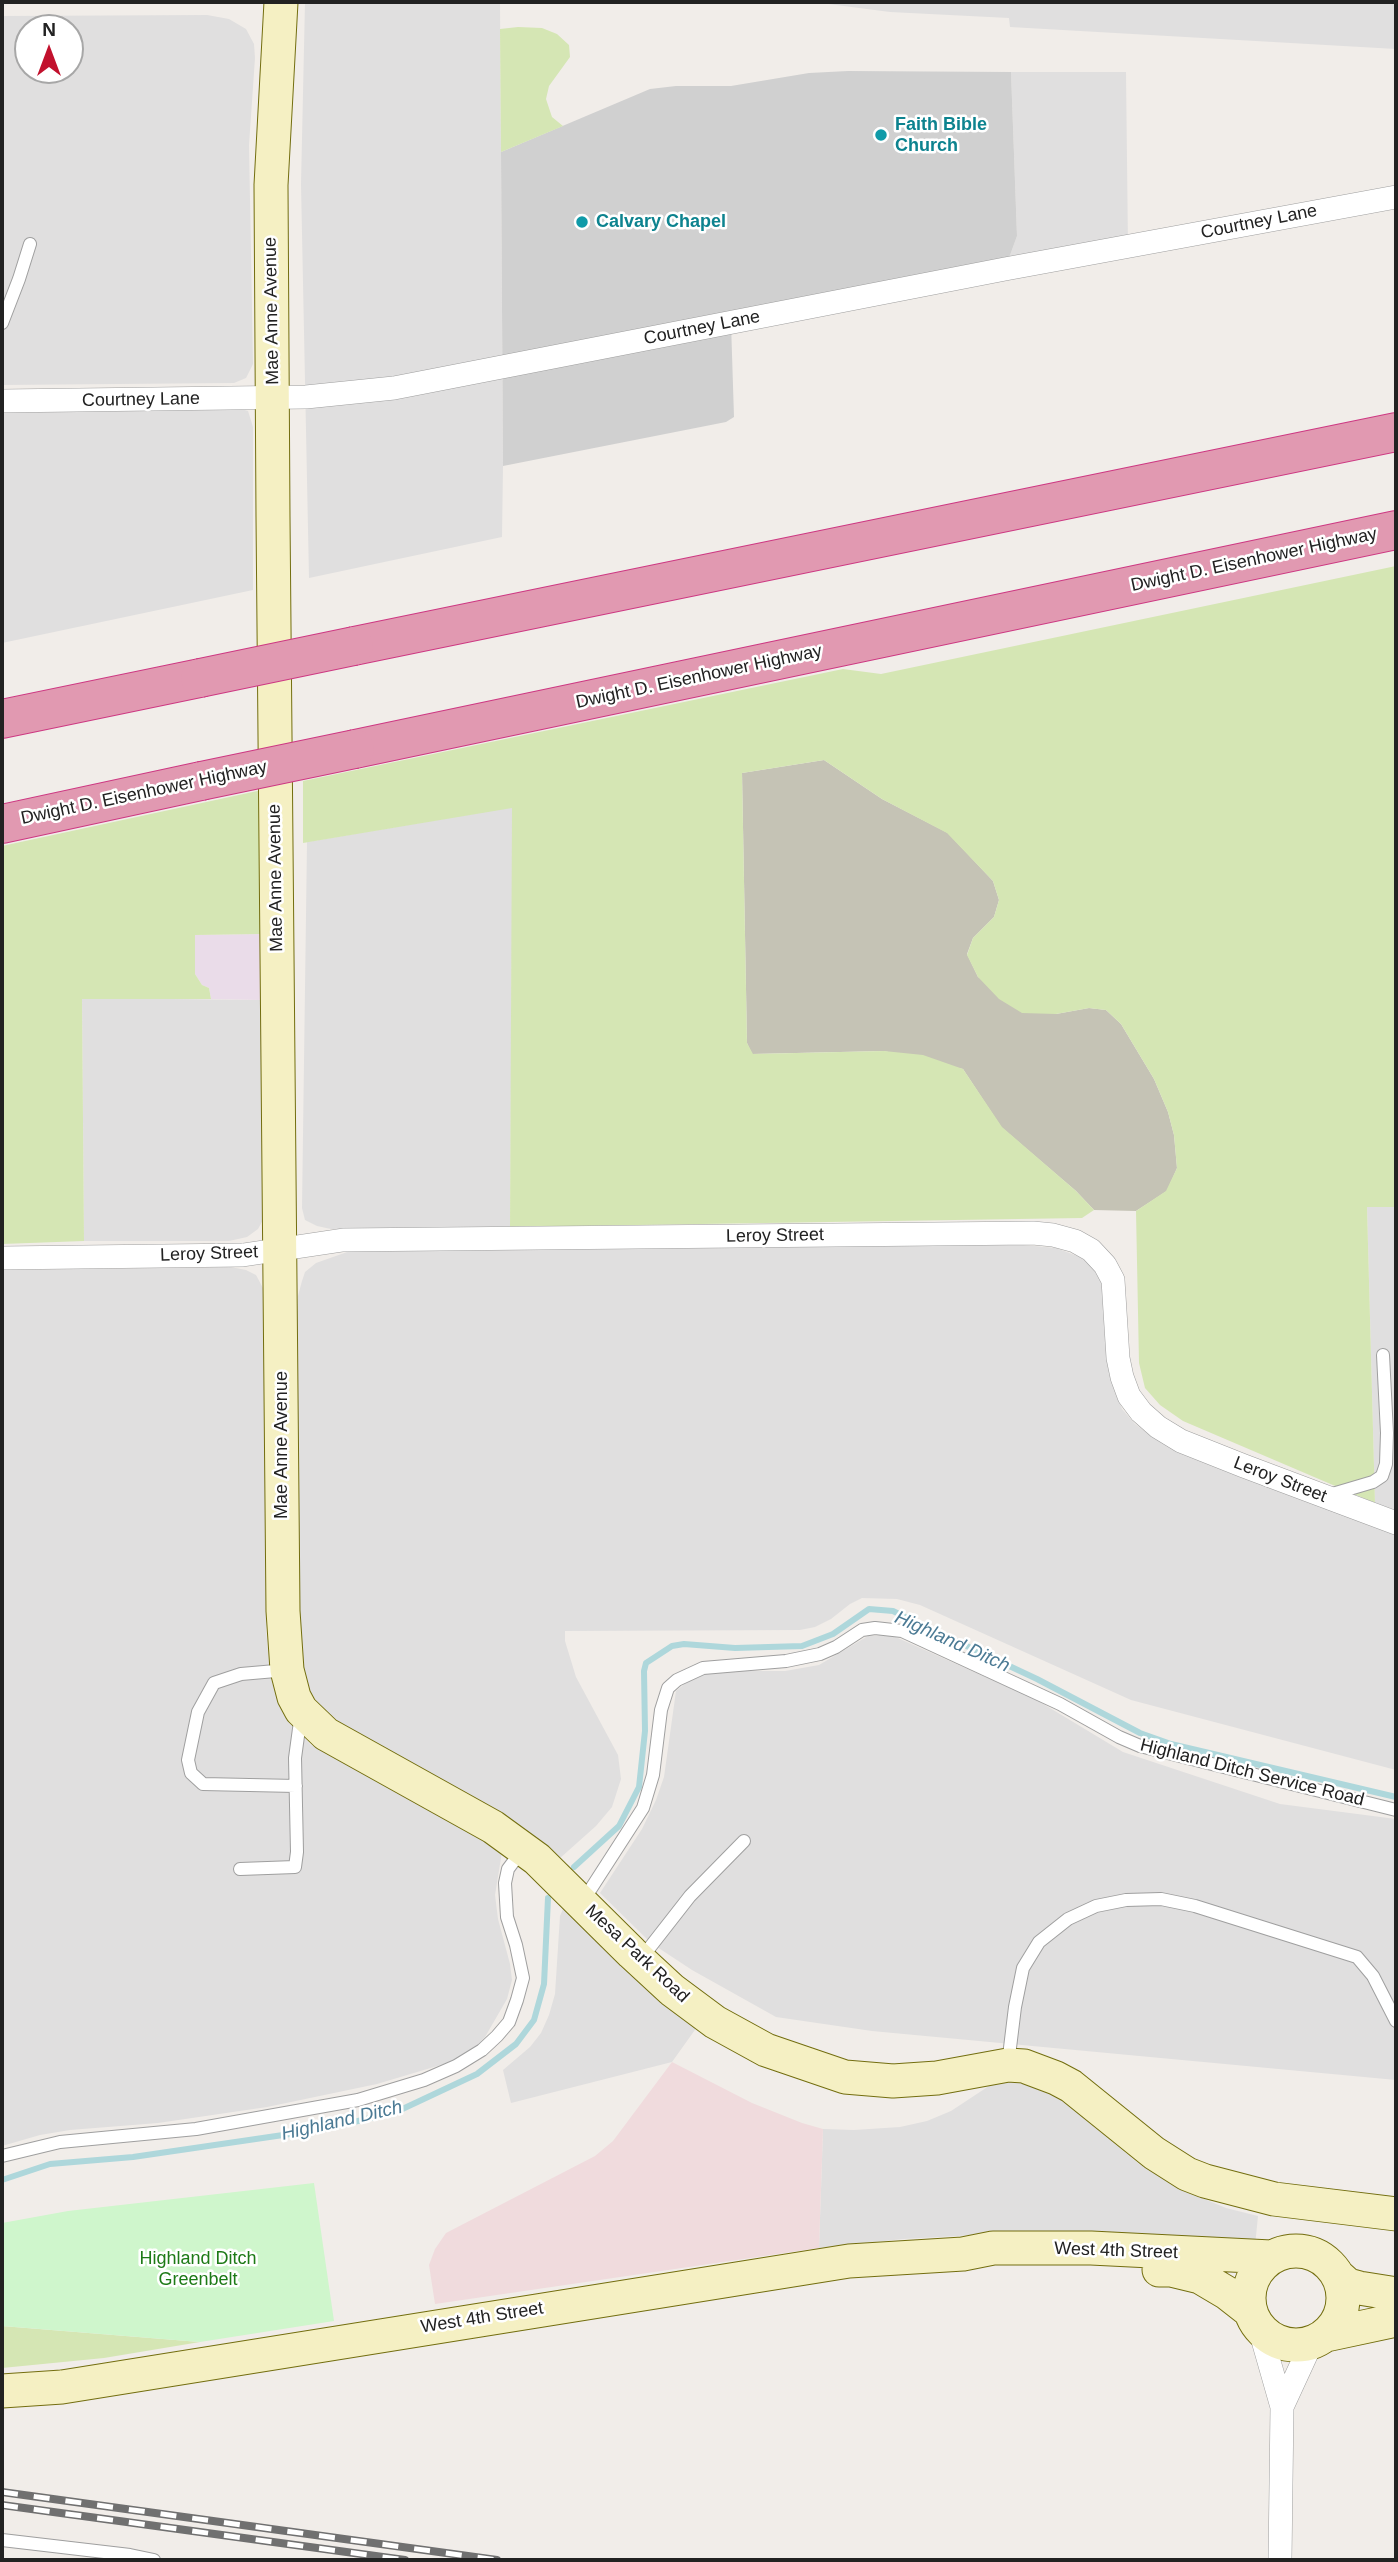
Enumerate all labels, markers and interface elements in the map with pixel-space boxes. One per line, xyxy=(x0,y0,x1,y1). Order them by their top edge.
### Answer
north arrow xyxy=(14,14,84,84)
text: N xyxy=(42,19,56,40)
place label: Faith Bible Church xyxy=(895,114,987,156)
marker: Faith Bible Church xyxy=(873,127,889,143)
street label: Courtney Lane xyxy=(1199,200,1319,244)
place label: Calvary Chapel xyxy=(596,211,726,233)
marker: Calvary Chapel xyxy=(574,214,590,230)
street label: Mae Anne Avenue xyxy=(260,237,284,385)
street label: Courtney Lane xyxy=(642,306,762,350)
street label: Courtney Lane xyxy=(82,388,200,412)
street label: Dwight D. Eisenhower Highway xyxy=(1129,523,1379,597)
street label: Dwight D. Eisenhower Highway xyxy=(574,640,824,714)
street label: Dwight D. Eisenhower Highway xyxy=(19,756,269,830)
street label: Mae Anne Avenue xyxy=(264,804,288,952)
street label: Leroy Street xyxy=(726,1224,824,1248)
street label: Leroy Street xyxy=(160,1241,258,1267)
street label: Mae Anne Avenue xyxy=(271,1371,293,1519)
street label: Leroy Street xyxy=(1230,1452,1330,1508)
water label: Highland Ditch xyxy=(891,1606,1013,1678)
street label: Highland Ditch Service Road xyxy=(1138,1735,1366,1811)
street label: Mesa Park Road xyxy=(581,1900,693,2008)
water label: Highland Ditch xyxy=(279,2096,405,2146)
street label: West 4th Street xyxy=(1054,2238,1178,2264)
park label: Highland Ditch Greenbelt xyxy=(139,2248,257,2290)
street label: West 4th Street xyxy=(419,2298,545,2338)

